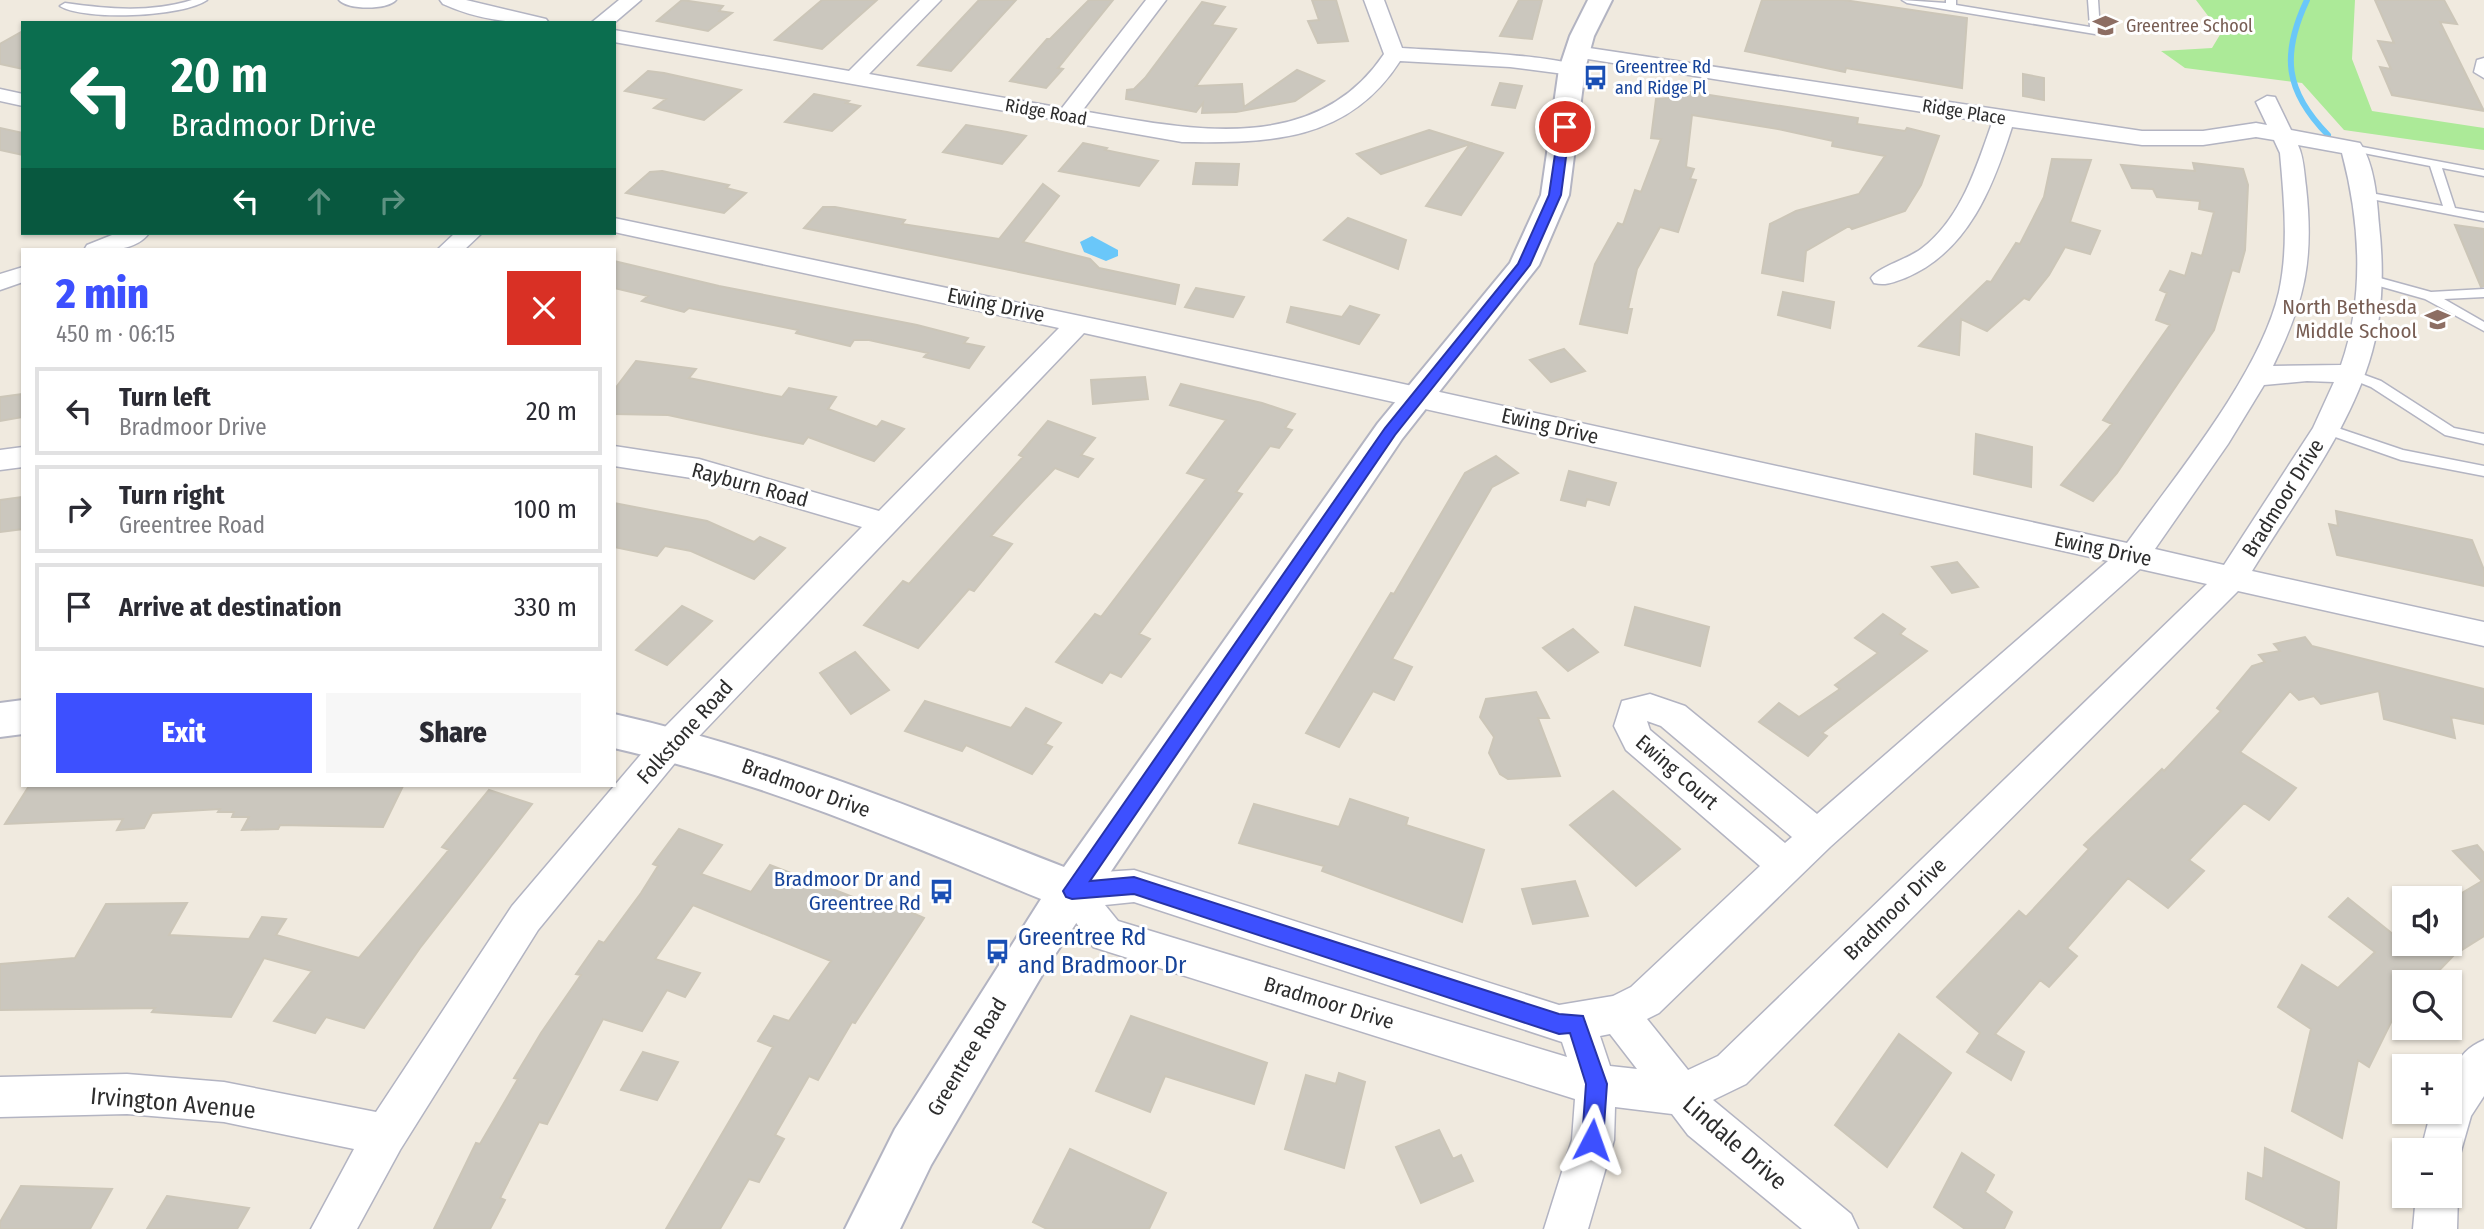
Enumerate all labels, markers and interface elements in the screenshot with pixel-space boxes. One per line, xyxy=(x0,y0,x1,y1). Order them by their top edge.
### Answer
school or university icon: Greentree School xyxy=(2092,12,2120,40)
place label: Greentree School xyxy=(2126,15,2253,37)
text: 20 m xyxy=(171,46,268,105)
icon: left xyxy=(56,49,147,140)
place label: Greentree Rd and Ridge Pl xyxy=(1615,56,1711,99)
bus stop icon: Greentree Rd and Ridge Pl xyxy=(1581,63,1609,91)
street label: Ridge Road xyxy=(1003,94,1089,130)
street label: Ridge Place xyxy=(1921,95,2007,129)
pin xyxy=(1535,97,1595,157)
text: Bradmoor Drive xyxy=(171,106,376,144)
icon: arrive xyxy=(1546,108,1584,146)
icon: left xyxy=(227,182,265,220)
icon: ahead xyxy=(300,182,338,220)
icon: right xyxy=(373,182,411,220)
text: 2 min xyxy=(56,269,149,319)
button: close xyxy=(507,271,581,345)
street label: Ewing Drive xyxy=(945,282,1047,328)
place label: North Bethesda Middle School xyxy=(2282,294,2417,344)
school or university icon: North Bethesda Middle School xyxy=(2423,305,2451,333)
text: 450 m · 06:15 xyxy=(56,320,175,348)
text: Turn left xyxy=(119,382,211,413)
icon: left xyxy=(60,392,98,430)
text: 20 m xyxy=(526,396,577,427)
street label: Ewing Drive xyxy=(1499,402,1601,450)
text: Bradmoor Drive xyxy=(119,413,267,441)
street label: Bradmoor Drive xyxy=(2236,434,2330,562)
street label: Rayburn Road xyxy=(689,457,811,513)
text: Turn right xyxy=(119,480,225,511)
icon: right xyxy=(60,490,98,528)
text: 100 m xyxy=(514,494,577,525)
text: Greentree Road xyxy=(119,511,265,539)
street label: Ewing Drive xyxy=(2052,526,2154,572)
icon: arrive xyxy=(60,588,98,626)
text: Arrive at destination xyxy=(119,592,342,623)
text: 330 m xyxy=(514,592,577,623)
street label: Folkstone Road xyxy=(631,675,739,789)
button: Exit xyxy=(56,693,312,773)
button: Share xyxy=(326,693,581,773)
street label: Ewing Court xyxy=(1630,729,1724,815)
street label: Bradmoor Drive xyxy=(738,753,874,823)
street label: Bradmoor Drive xyxy=(1838,852,1952,966)
place label: Bradmoor Dr and Greentree Rd xyxy=(774,866,921,916)
bus stop icon: Bradmoor Dr and Greentree Rd xyxy=(927,877,955,905)
map controls xyxy=(2392,886,2462,1208)
button: sound xyxy=(2392,886,2462,956)
place label: Greentree Rd and Bradmoor Dr xyxy=(1018,923,1187,979)
bus stop icon: Greentree Rd and Bradmoor Dr xyxy=(984,937,1012,965)
button: search xyxy=(2392,970,2462,1040)
street label: Bradmoor Drive xyxy=(1261,971,1397,1035)
street label: Greentree Road xyxy=(921,993,1013,1121)
button: + xyxy=(2392,1054,2462,1124)
street label: Irvington Avenue xyxy=(89,1082,257,1124)
street label: Lindale Drive xyxy=(1677,1090,1793,1196)
position arrow xyxy=(1555,1103,1629,1177)
button: − xyxy=(2392,1138,2462,1208)

